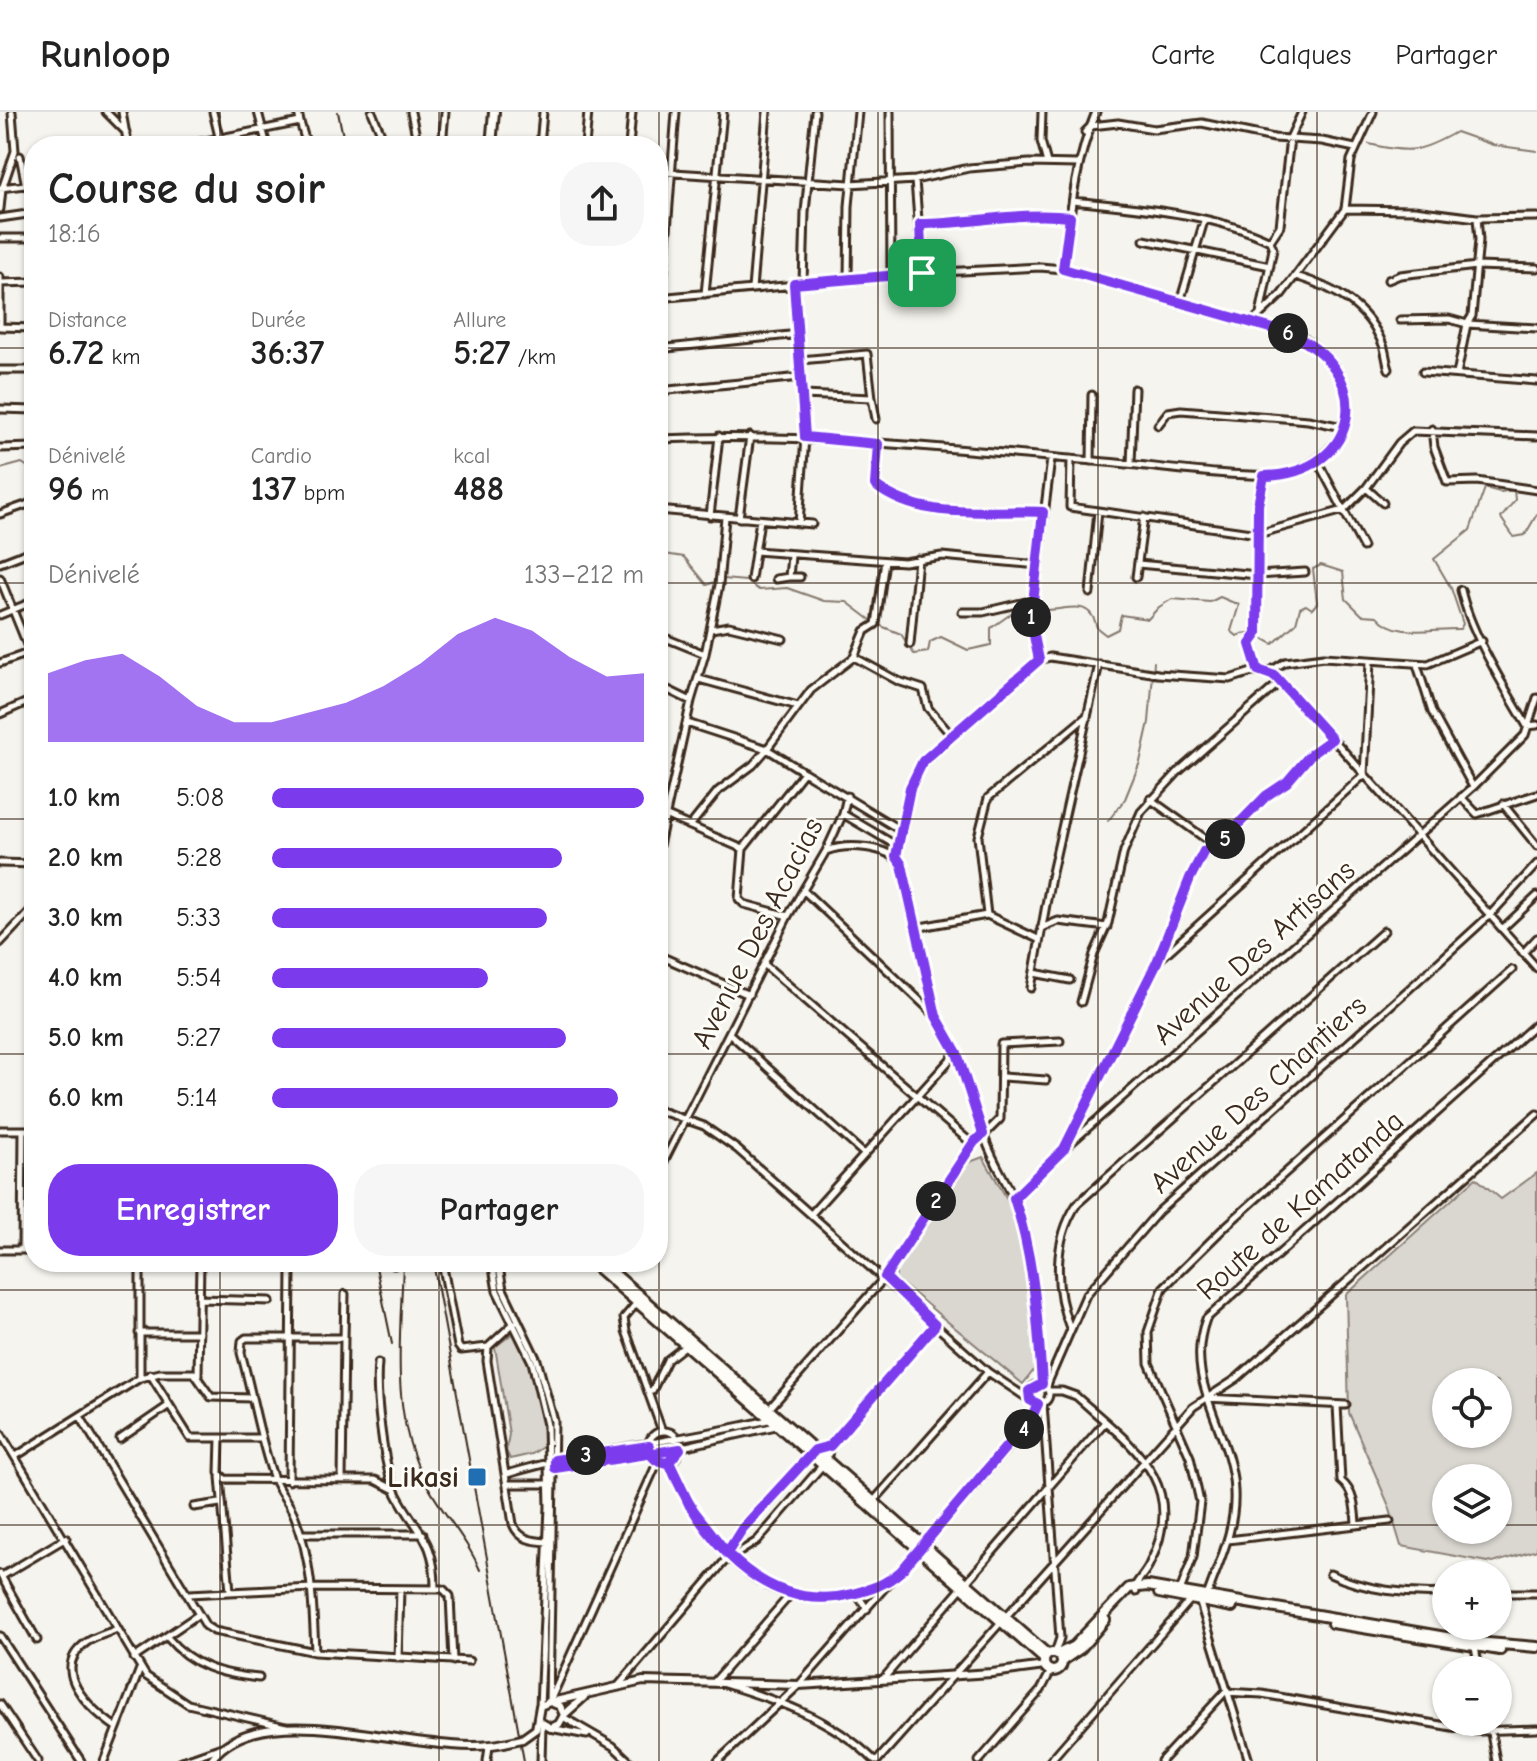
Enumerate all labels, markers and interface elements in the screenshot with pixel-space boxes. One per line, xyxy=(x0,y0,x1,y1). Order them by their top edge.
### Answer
text: Runloop xyxy=(40,33,171,77)
text: Carte xyxy=(1151,39,1215,71)
text: Calques xyxy=(1259,39,1351,71)
text: Partager xyxy=(1395,39,1497,71)
button: share xyxy=(560,162,644,246)
text: Course du soir xyxy=(48,163,325,214)
text: 18:16 xyxy=(48,219,101,249)
pin xyxy=(888,239,956,307)
icon: arrive xyxy=(900,251,944,295)
text: Distance xyxy=(48,307,127,333)
text: Durée xyxy=(251,307,306,333)
text: Allure xyxy=(453,307,506,333)
pin: 6 xyxy=(1268,313,1308,353)
text: 6 xyxy=(1282,320,1294,346)
text: 6.72 xyxy=(48,333,104,373)
text: 36:37 xyxy=(251,333,324,373)
text: 5:27 xyxy=(453,333,510,373)
text: km xyxy=(104,344,140,370)
text: /km xyxy=(510,344,556,370)
text: Dénivelé xyxy=(48,443,126,469)
text: Cardio xyxy=(251,443,312,469)
text: kcal xyxy=(453,443,490,469)
text: 96 xyxy=(48,469,84,509)
text: 137 xyxy=(251,469,296,509)
text: 488 xyxy=(453,469,504,509)
text: m xyxy=(84,480,109,506)
text: bpm xyxy=(296,480,345,506)
text: Dénivelé xyxy=(48,560,140,590)
text: 133–212 m xyxy=(524,560,644,590)
pin: 1 xyxy=(1011,597,1051,637)
text: 1 xyxy=(1027,604,1035,630)
text: 1.0 km xyxy=(48,783,120,813)
text: 5:08 xyxy=(176,783,224,813)
street label: Avenue Des Acacias xyxy=(684,812,831,1054)
pin: 5 xyxy=(1205,819,1245,859)
text: 5 xyxy=(1219,826,1231,852)
text: 2.0 km xyxy=(48,843,123,873)
text: 5:28 xyxy=(176,843,222,873)
street label: Avenue Des Artisans xyxy=(1146,853,1362,1052)
text: 3.0 km xyxy=(48,903,123,933)
text: 5:33 xyxy=(176,903,221,933)
text: 4.0 km xyxy=(48,963,122,993)
text: 5:54 xyxy=(176,963,221,993)
street label: Avenue Des Chantiers xyxy=(1143,988,1374,1201)
text: 5.0 km xyxy=(48,1023,124,1053)
text: 5:27 xyxy=(176,1023,221,1053)
text: 6.0 km xyxy=(48,1083,124,1113)
text: 5:14 xyxy=(176,1083,218,1113)
street label: Route de Kamatanda xyxy=(1190,1103,1411,1307)
button: Enregistrer xyxy=(48,1164,338,1256)
button: Partager xyxy=(354,1164,644,1256)
pin: 2 xyxy=(916,1181,956,1221)
text: 2 xyxy=(931,1188,941,1214)
map controls xyxy=(1432,1368,1512,1736)
button: locate xyxy=(1432,1368,1512,1448)
pin: 4 xyxy=(1004,1409,1044,1449)
text: 4 xyxy=(1019,1416,1029,1442)
pin: 3 xyxy=(566,1435,606,1475)
text: 3 xyxy=(581,1442,591,1468)
place label: Likasi xyxy=(387,1460,459,1495)
button: layers xyxy=(1432,1464,1512,1544)
marker: Likasi xyxy=(466,1466,488,1488)
button: + xyxy=(1432,1560,1512,1640)
button: − xyxy=(1432,1656,1512,1736)

